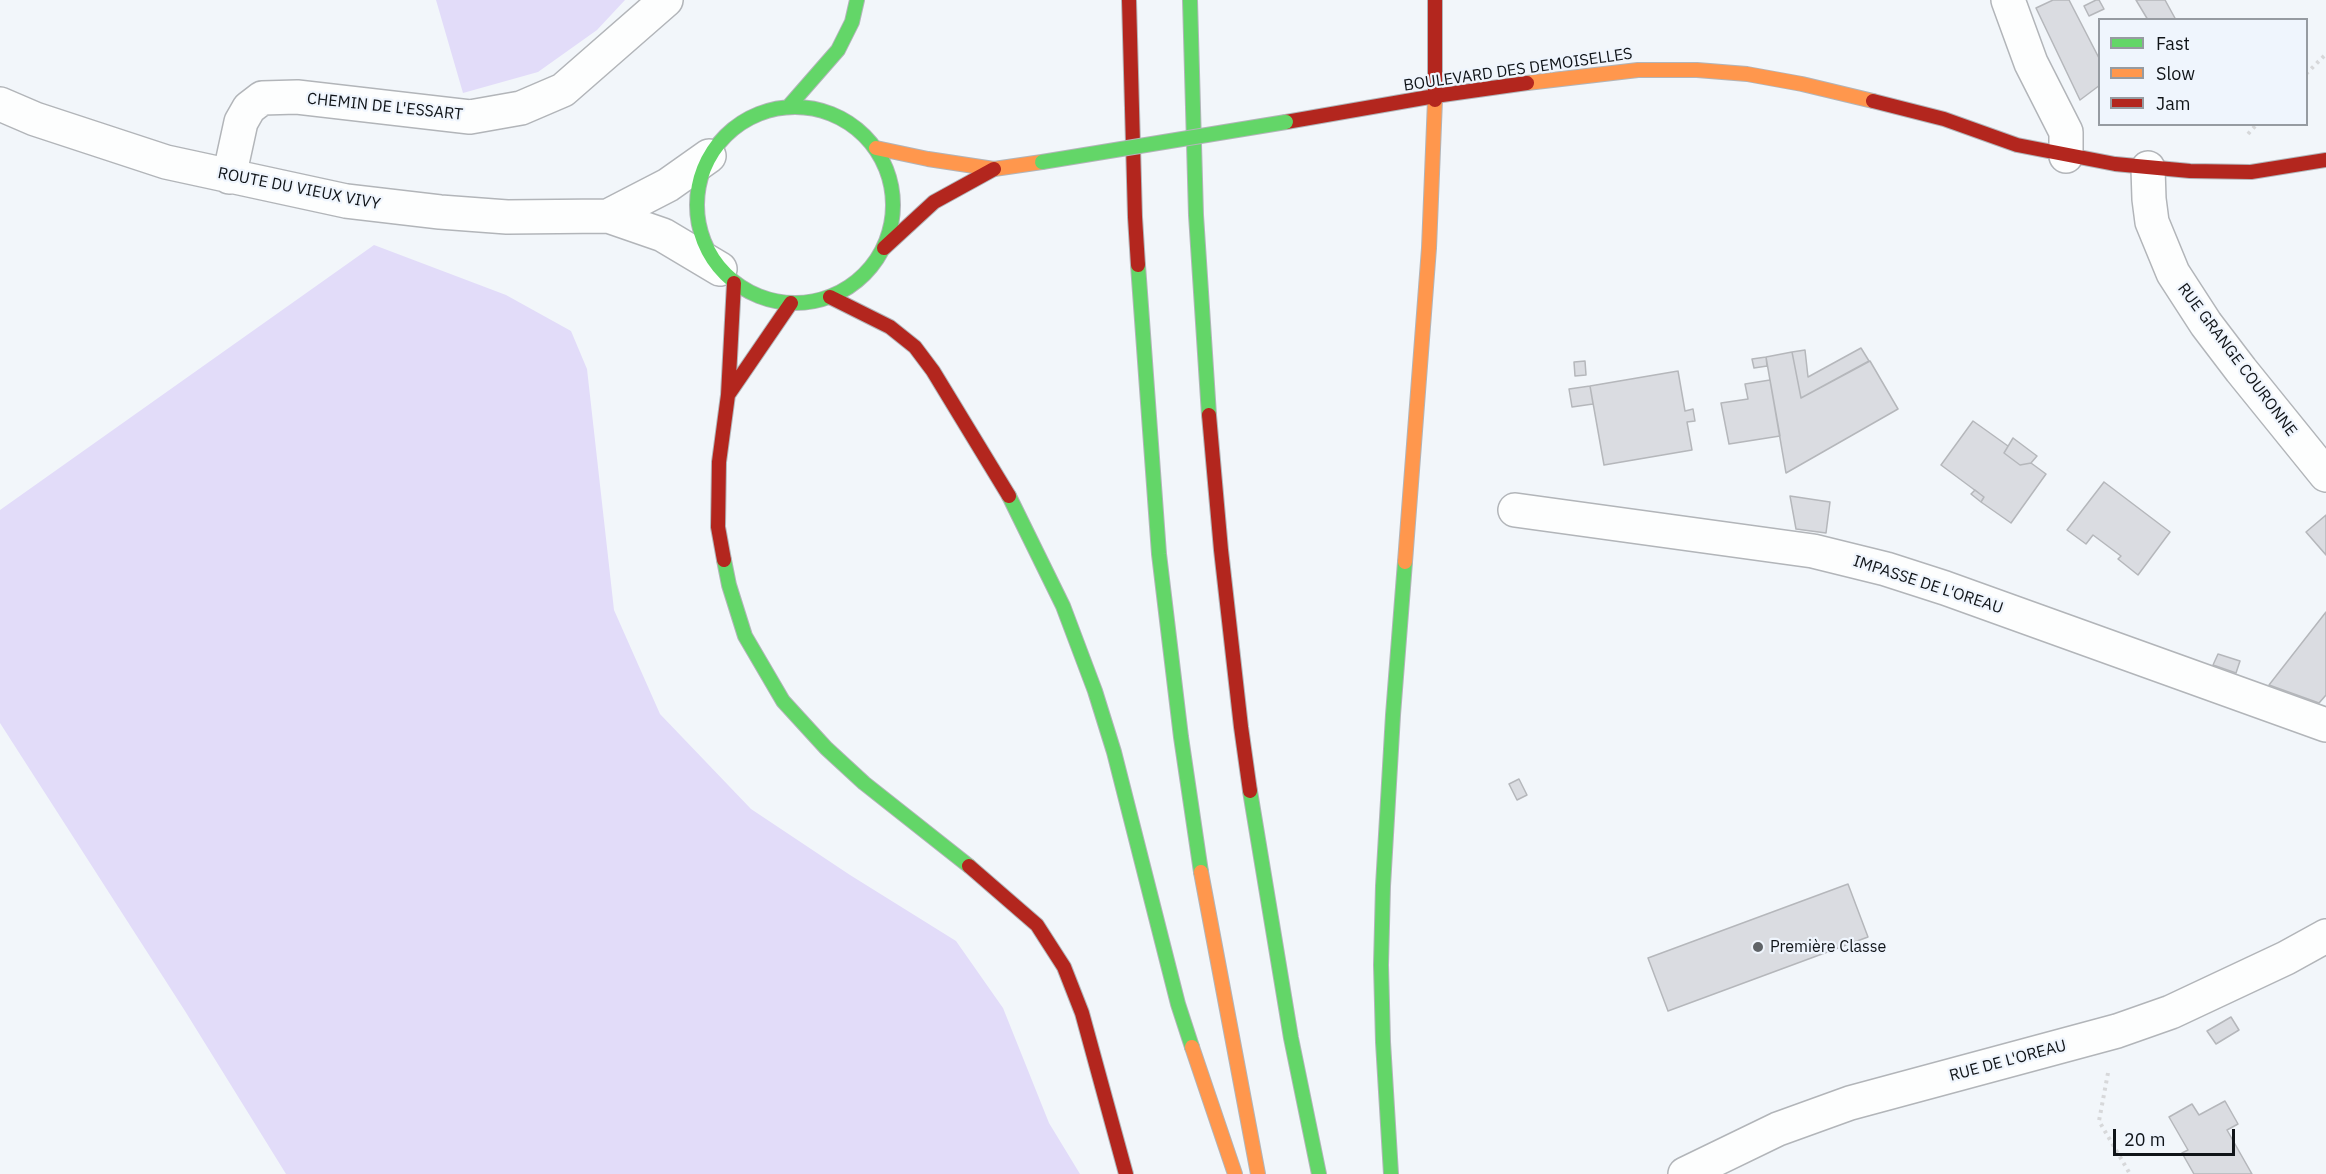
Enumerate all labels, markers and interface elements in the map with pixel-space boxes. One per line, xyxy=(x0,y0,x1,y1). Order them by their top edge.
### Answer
legend xyxy=(2098,18,2308,126)
text: Fast xyxy=(2156,32,2190,55)
street label: BOULEVARD DES DEMOISELLES xyxy=(1402,44,1634,96)
text: Slow xyxy=(2156,62,2195,85)
street label: CHEMIN DE L'ESSART xyxy=(306,89,464,125)
text: Jam xyxy=(2156,92,2191,115)
street label: ROUTE DU VIEUX VIVY xyxy=(216,164,382,214)
street label: RUE GRANGE COURONNE xyxy=(2173,280,2301,440)
street label: IMPASSE DE L'OREAU xyxy=(1851,552,2005,618)
place label: Première Classe xyxy=(1770,937,1886,957)
marker: Première Classe xyxy=(1751,940,1765,954)
street label: RUE DE L'OREAU xyxy=(1947,1036,2069,1086)
scale bar xyxy=(2116,1117,2238,1155)
text: 20 m xyxy=(2124,1128,2166,1151)

